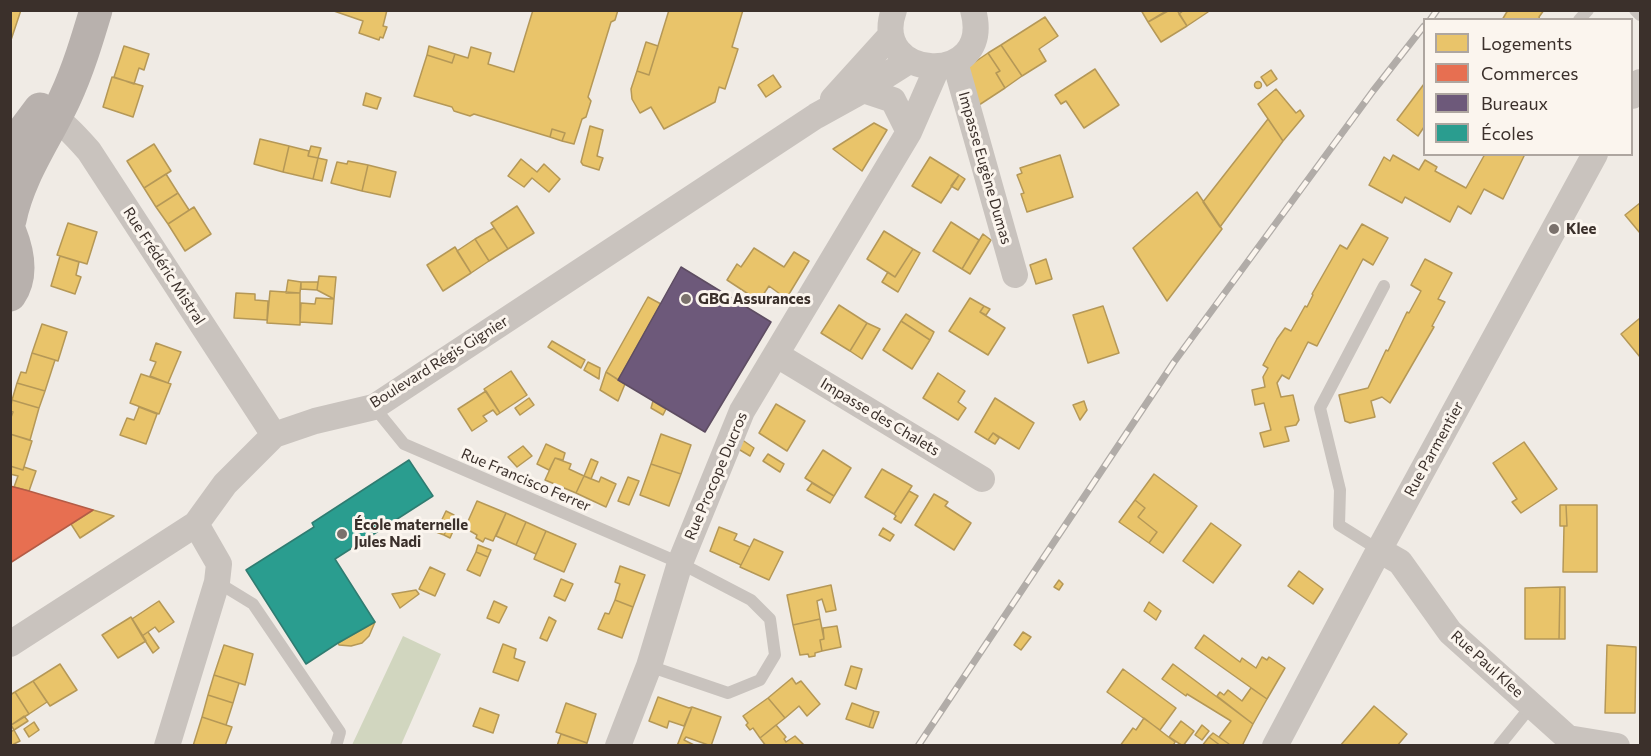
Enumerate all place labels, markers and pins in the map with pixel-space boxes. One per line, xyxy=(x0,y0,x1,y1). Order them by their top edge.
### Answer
place label: Klee xyxy=(1566,220,1596,238)
marker: Klee xyxy=(1547,222,1561,236)
place label: GBG Assurances xyxy=(698,290,811,308)
marker: GBG Assurances xyxy=(679,292,693,306)
place label: École maternelle Jules Nadi xyxy=(354,516,468,551)
marker: École maternelle Jules Nadi xyxy=(335,527,349,541)

